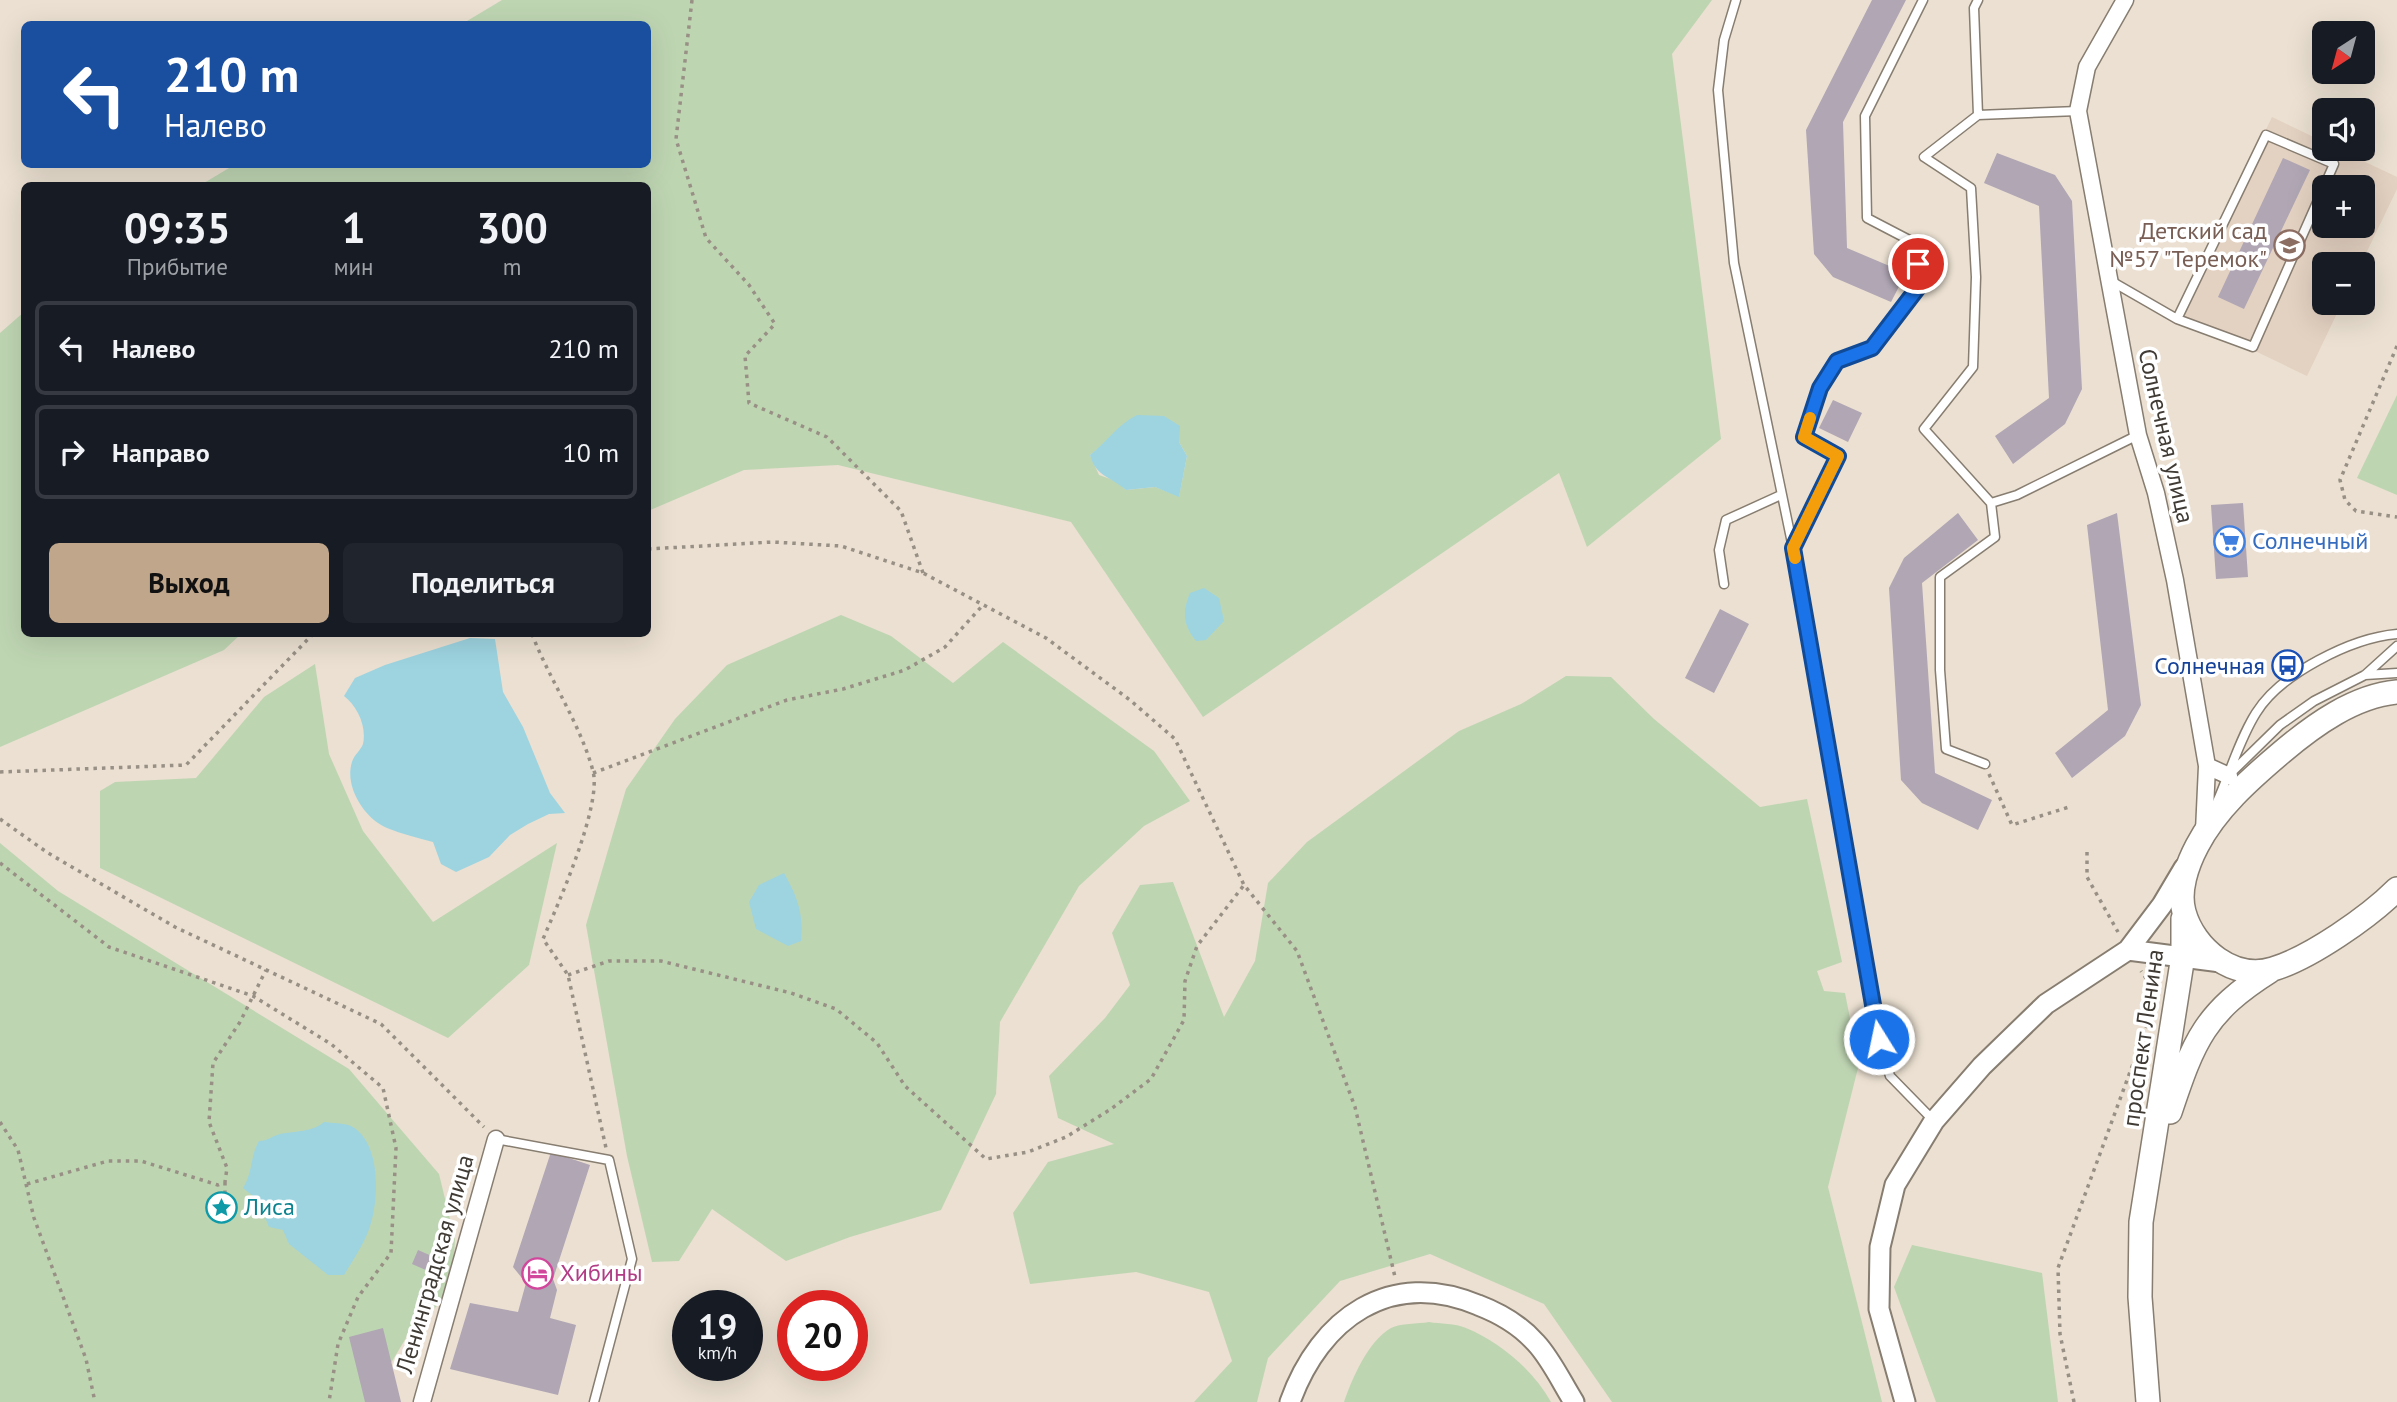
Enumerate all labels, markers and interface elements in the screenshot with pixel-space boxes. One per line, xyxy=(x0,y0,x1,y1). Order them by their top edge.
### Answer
north arrow xyxy=(2312,21,2375,84)
map controls xyxy=(2312,21,2375,315)
text: 210 m xyxy=(164,42,299,106)
icon: left xyxy=(49,49,140,140)
button: sound xyxy=(2312,98,2375,161)
text: Налево xyxy=(164,104,267,146)
button: + xyxy=(2312,175,2375,238)
text: 09:35 xyxy=(124,200,231,255)
text: 1 xyxy=(342,200,365,255)
text: 300 xyxy=(476,200,548,255)
place label: Детский сад №57 "Теремок" xyxy=(2109,215,2267,274)
school or university icon: Детский сад №57 "Теремок" xyxy=(2273,228,2307,262)
pin xyxy=(1888,234,1948,294)
icon: arrive xyxy=(1899,245,1937,283)
text: Прибытие xyxy=(127,252,228,281)
text: мин xyxy=(334,252,373,281)
text: m xyxy=(503,252,522,281)
button: − xyxy=(2312,252,2375,315)
icon: left xyxy=(53,329,91,367)
text: Налево xyxy=(112,332,196,365)
text: 210 m xyxy=(548,332,619,365)
street label: Солнечная улица xyxy=(2131,346,2202,526)
icon: right xyxy=(53,433,91,471)
text: Направо xyxy=(112,436,210,469)
text: 10 m xyxy=(563,436,619,469)
supermarket icon: Солнечный xyxy=(2212,524,2246,558)
place label: Солнечный xyxy=(2252,525,2368,556)
button: Выход xyxy=(49,543,329,623)
button: Поделиться xyxy=(343,543,623,623)
bus stop icon: Солнечная xyxy=(2271,649,2305,683)
place label: Солнечная xyxy=(2154,650,2265,681)
street label: проспект Ленина xyxy=(2115,947,2170,1129)
position arrow xyxy=(1842,1002,1916,1076)
street label: Ленинградская улица xyxy=(388,1151,481,1378)
place icon: Лиса xyxy=(204,1190,238,1224)
place label: Лиса xyxy=(243,1191,295,1222)
hotel icon: Хибины xyxy=(520,1256,554,1290)
place label: Хибины xyxy=(560,1257,643,1288)
speed limit sign: 20 xyxy=(777,1290,868,1381)
text: 19 xyxy=(698,1303,737,1349)
text: km/h xyxy=(698,1341,737,1364)

